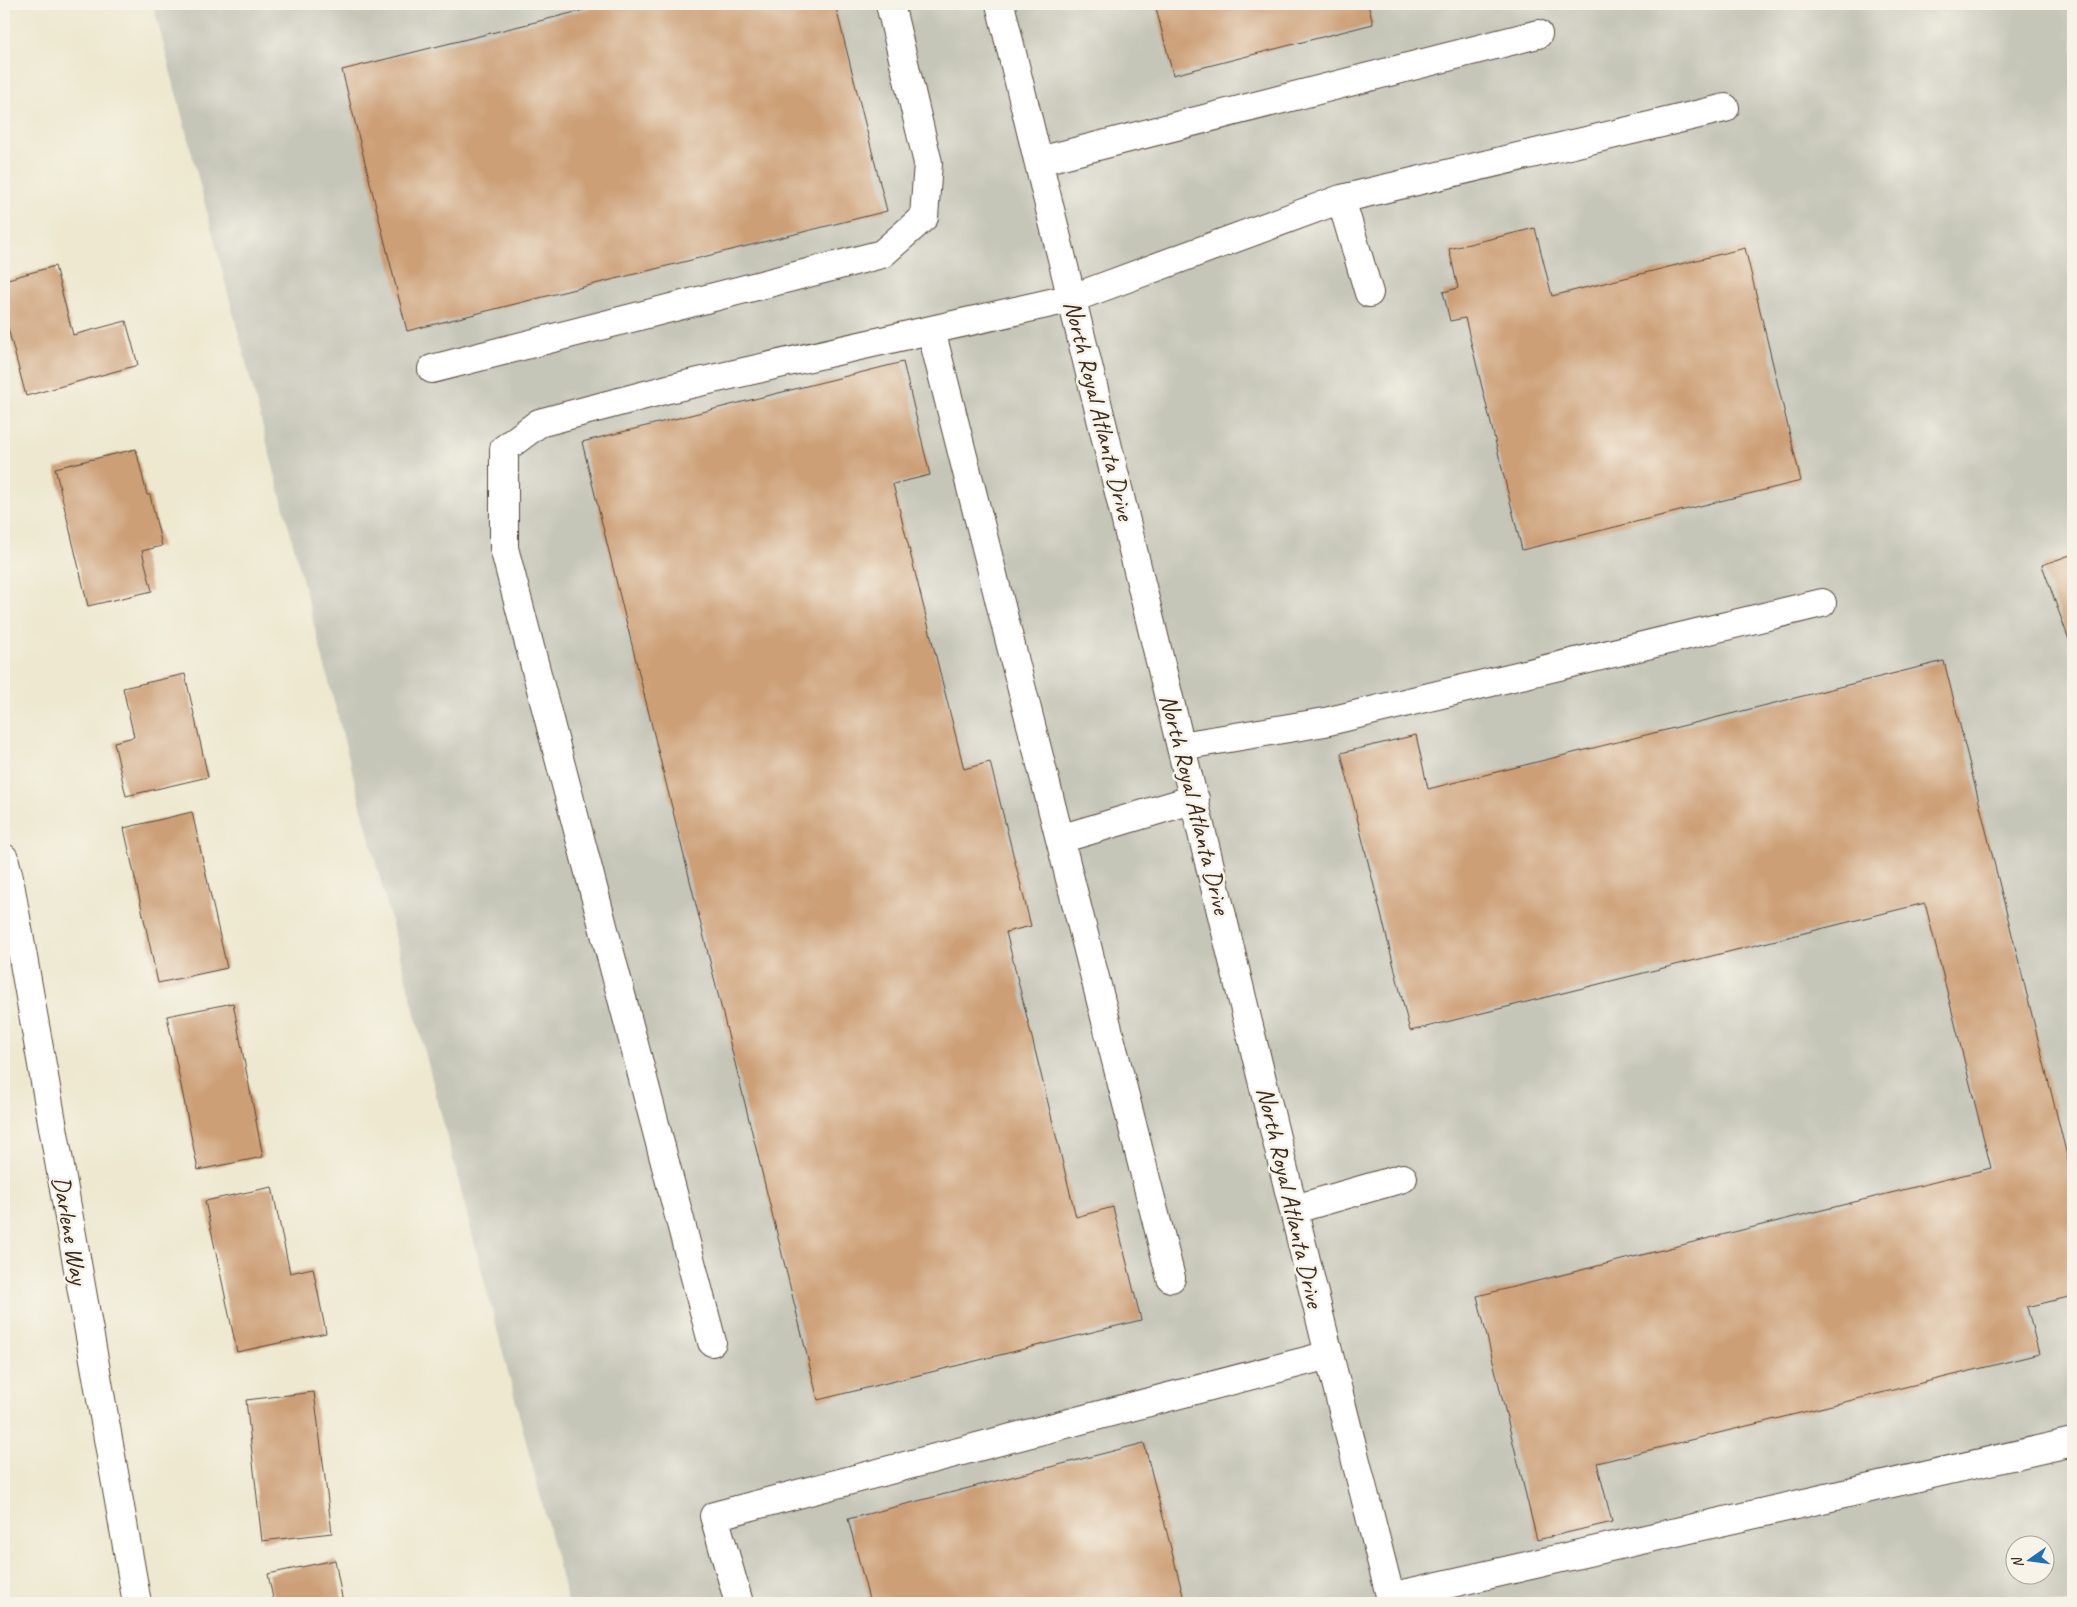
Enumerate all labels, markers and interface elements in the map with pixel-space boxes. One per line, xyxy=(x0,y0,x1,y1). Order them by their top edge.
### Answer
street label: North Royal Atlanta Drive xyxy=(1056,297,1142,525)
street label: North Royal Atlanta Drive xyxy=(1152,691,1238,919)
street label: North Royal Atlanta Drive xyxy=(1249,1084,1331,1312)
street label: Darlene Way xyxy=(45,1174,96,1289)
north arrow xyxy=(2004,1534,2054,1584)
text: N xyxy=(2008,1555,2027,1569)

